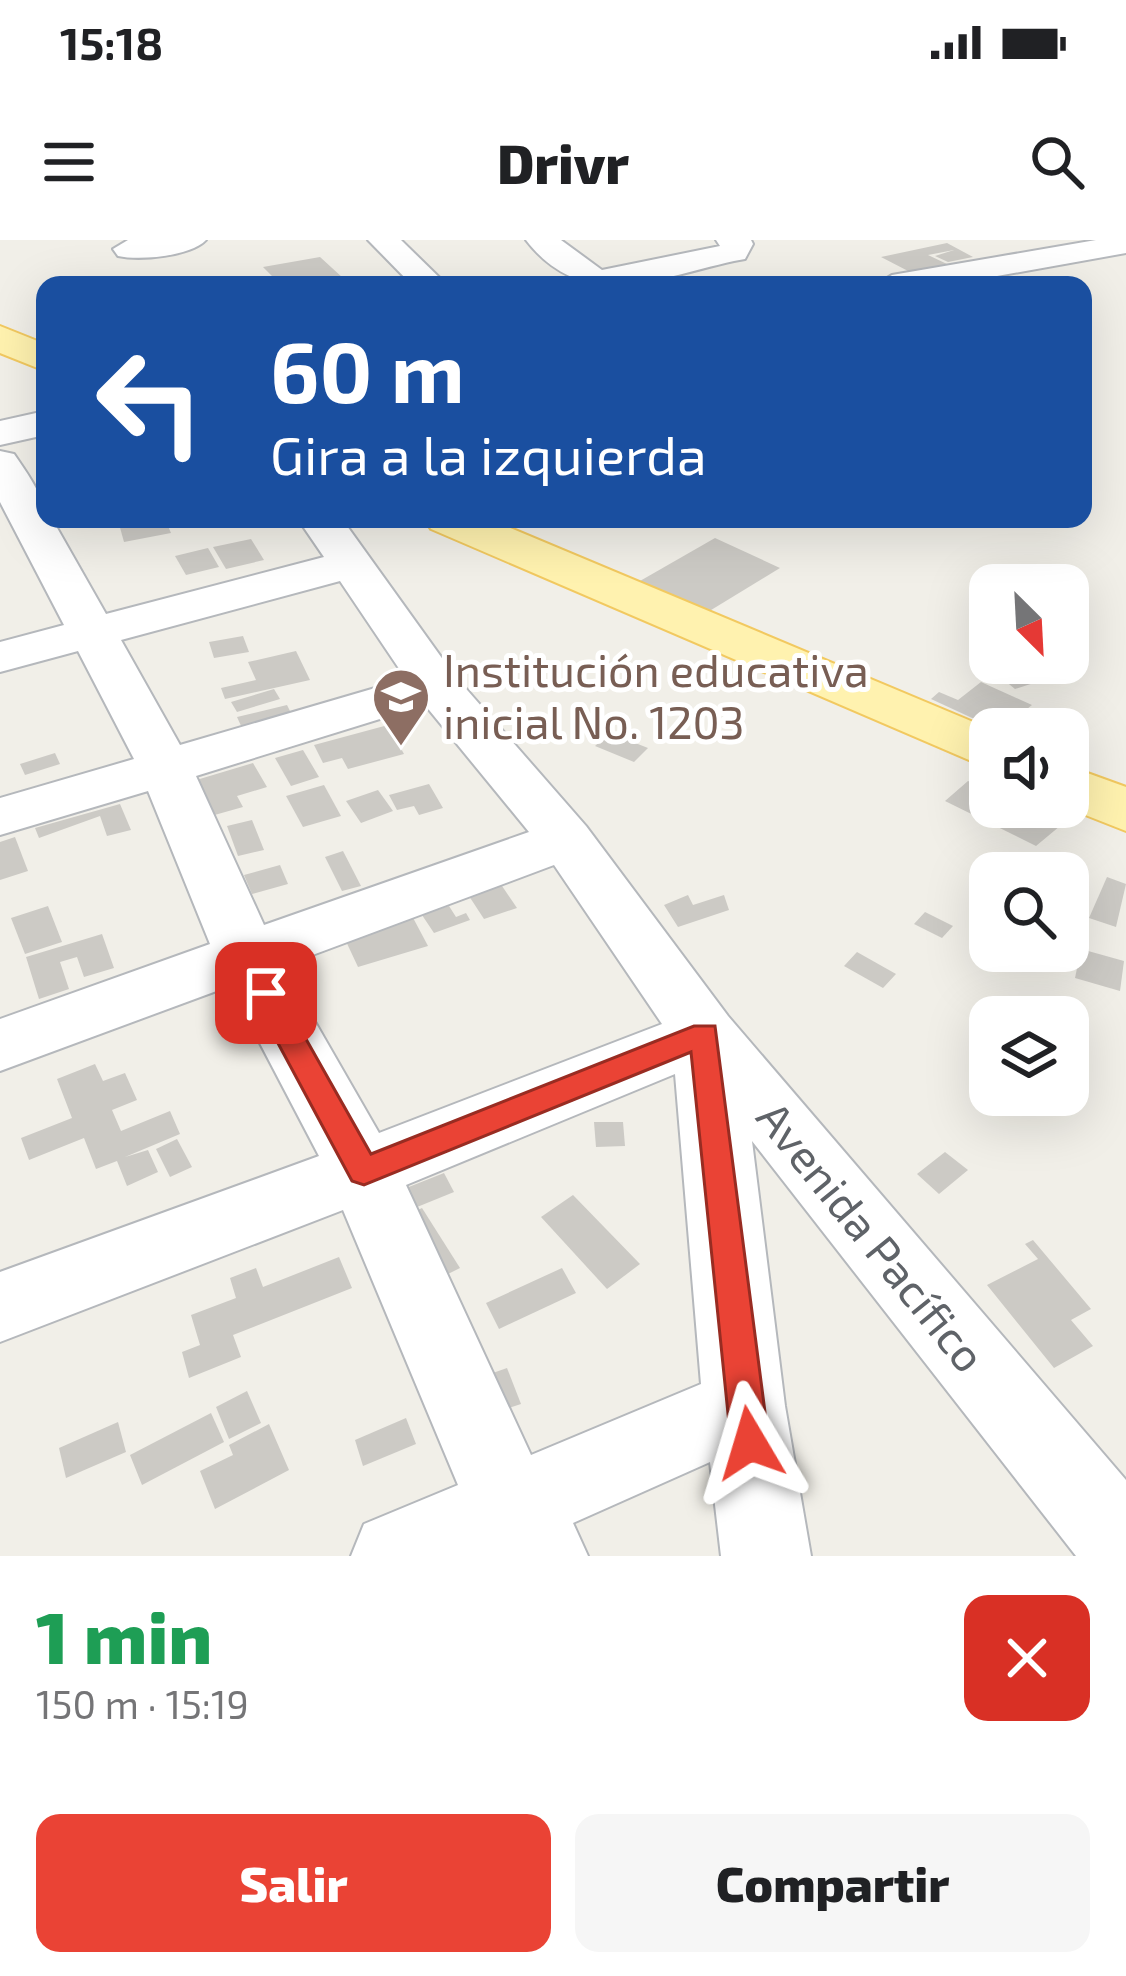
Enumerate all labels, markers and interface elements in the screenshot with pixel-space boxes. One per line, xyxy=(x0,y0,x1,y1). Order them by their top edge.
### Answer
text: 15:18 xyxy=(60,15,163,69)
icon: menu xyxy=(36,129,102,195)
icon: search xyxy=(1024,129,1090,195)
text: Drivr xyxy=(497,130,629,195)
text: 60 m xyxy=(270,319,465,420)
icon: left xyxy=(72,324,228,480)
text: Gira a la izquierda xyxy=(270,421,707,486)
north arrow xyxy=(969,564,1089,684)
map controls xyxy=(969,564,1089,1116)
place label: Institución educativa inicial No. 1203 xyxy=(443,642,869,748)
school or university icon: Institución educativa inicial No. 1203 xyxy=(370,666,432,748)
button: sound xyxy=(969,708,1089,828)
button: search xyxy=(969,852,1089,972)
pin xyxy=(215,942,317,1044)
icon: arrive xyxy=(233,960,299,1026)
button: layers xyxy=(969,996,1089,1116)
street label: Avenida Pacífico xyxy=(747,1090,998,1382)
position arrow xyxy=(687,1380,813,1506)
text: 1 min xyxy=(36,1592,212,1678)
button: close xyxy=(964,1595,1090,1721)
text: 150 m · 15:19 xyxy=(36,1680,249,1727)
button: Salir xyxy=(36,1814,551,1952)
button: Compartir xyxy=(575,1814,1090,1952)

